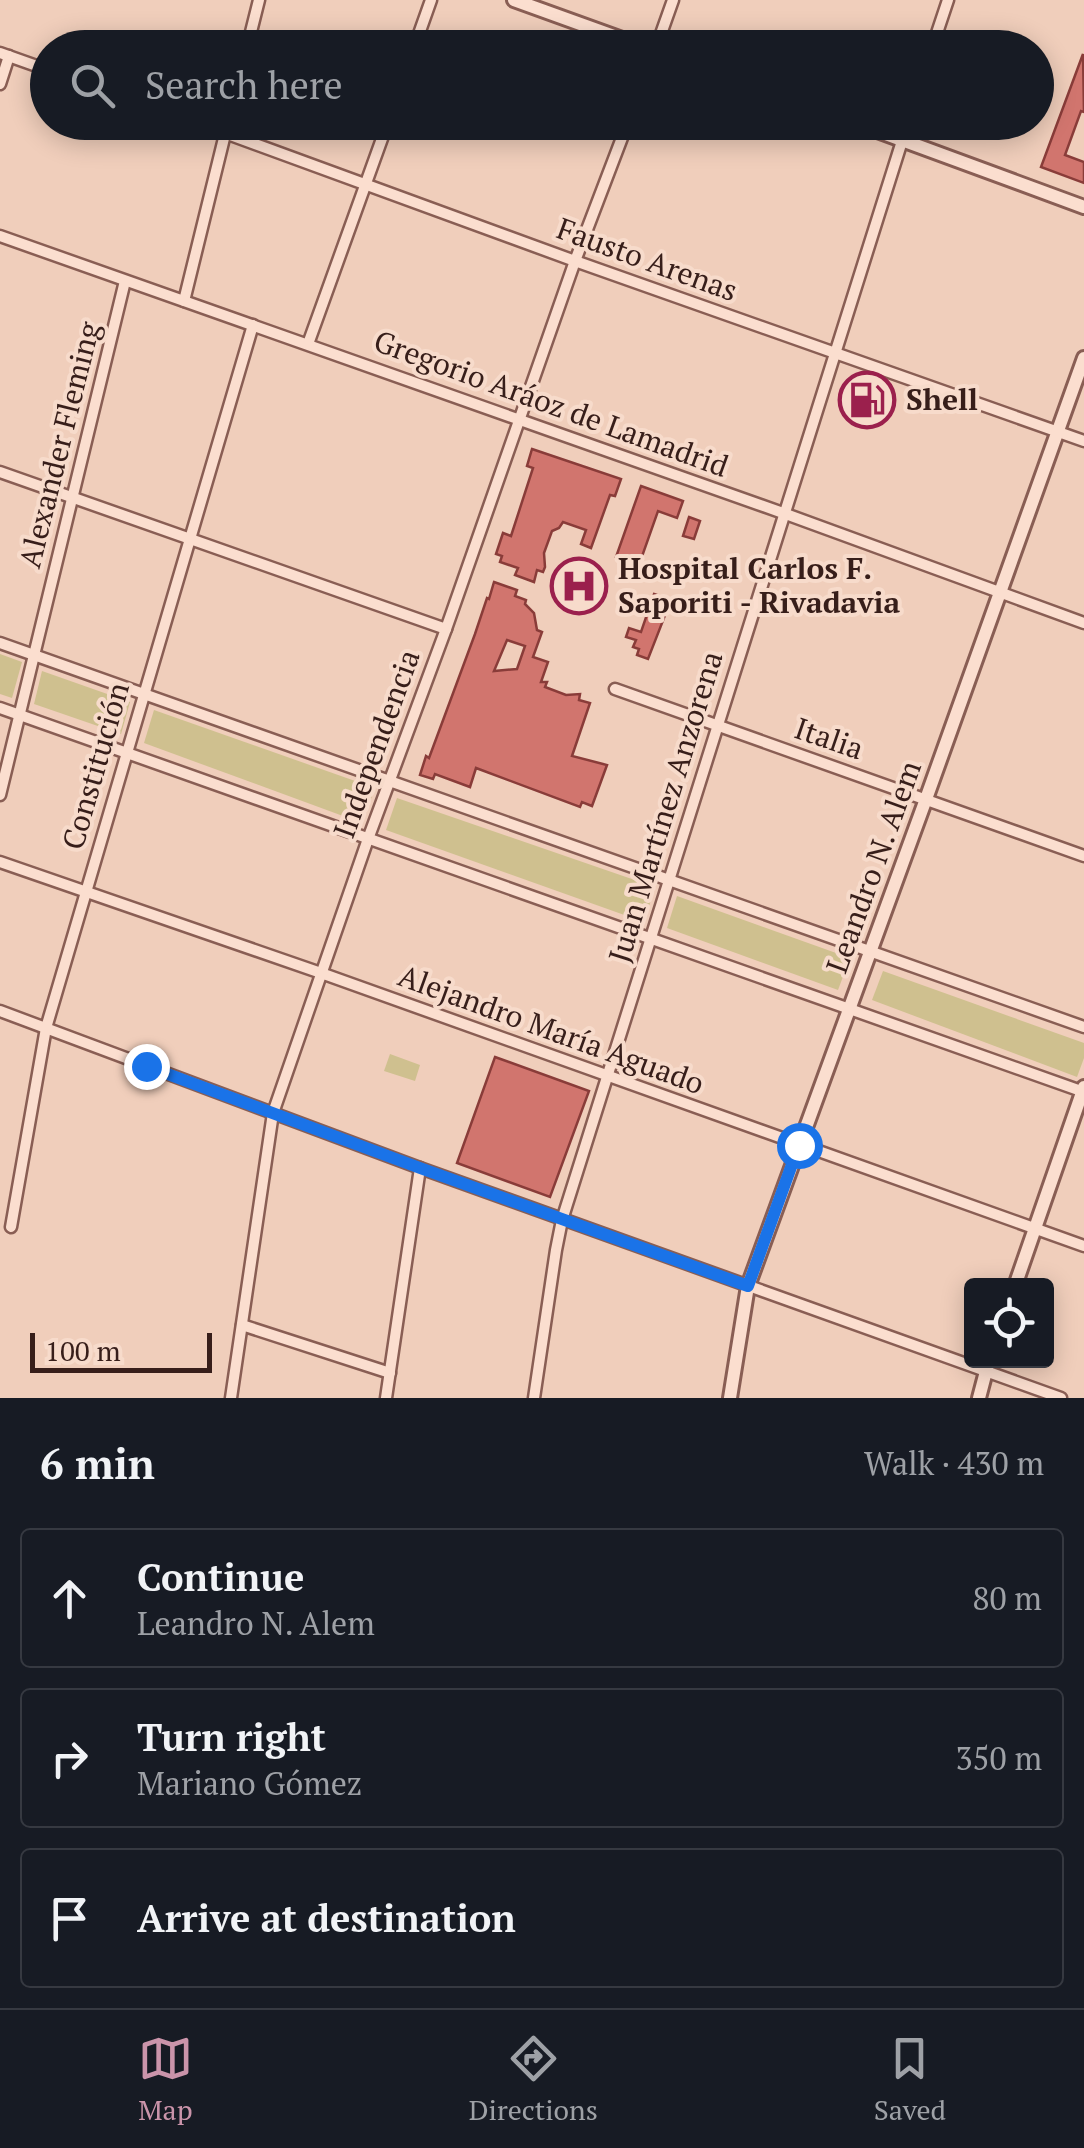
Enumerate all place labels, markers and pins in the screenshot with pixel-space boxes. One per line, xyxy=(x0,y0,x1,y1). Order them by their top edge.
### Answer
fuel station icon: Shell xyxy=(837,370,897,430)
place label: Shell xyxy=(906,379,978,419)
place label: Hospital Carlos F. Saporiti - Rivadavia xyxy=(618,548,900,622)
hospital icon: Hospital Carlos F. Saporiti - Rivadavia xyxy=(549,556,609,616)

